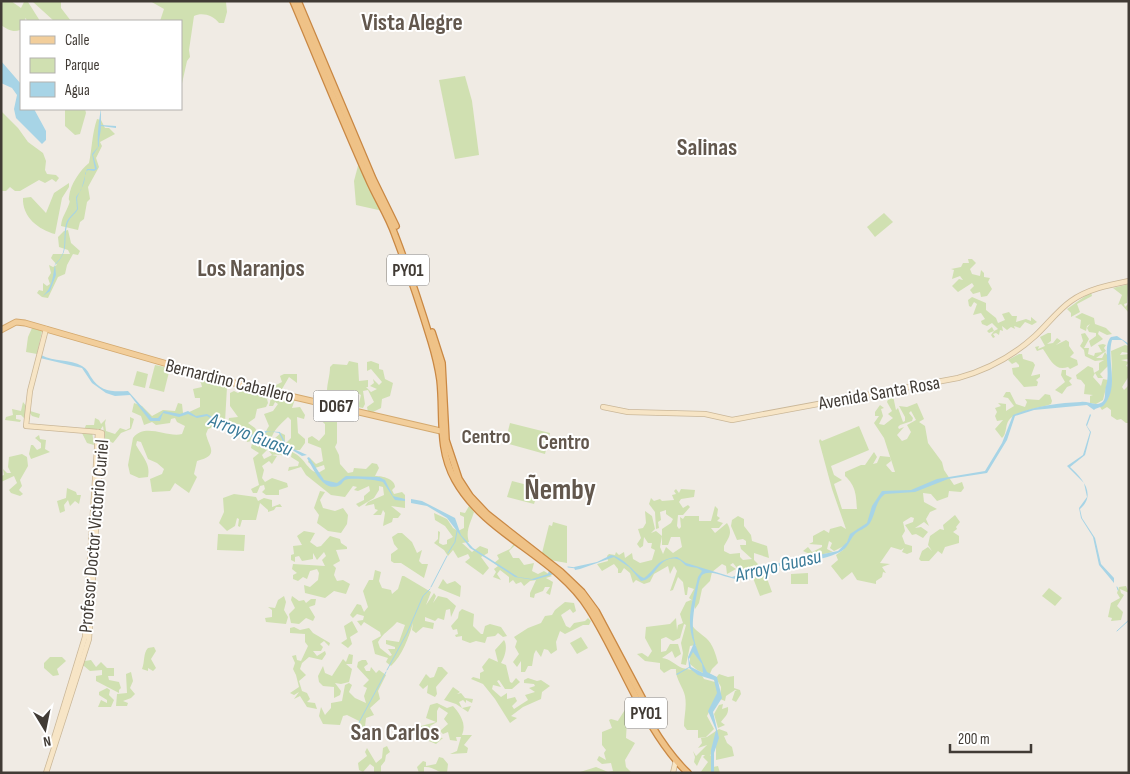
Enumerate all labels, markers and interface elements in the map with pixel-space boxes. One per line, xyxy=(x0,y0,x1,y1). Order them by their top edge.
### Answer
district label: Vista Alegre xyxy=(361,8,463,37)
legend xyxy=(20,20,182,110)
text: Calle xyxy=(65,31,89,50)
text: Parque xyxy=(65,56,100,75)
text: Agua xyxy=(64,81,90,100)
district label: Salinas xyxy=(677,133,737,162)
district label: Los Naranjos xyxy=(197,254,305,283)
road number: PY01 xyxy=(387,254,429,286)
street label: Bernardino Caballero xyxy=(163,354,296,409)
street label: Avenida Santa Rosa xyxy=(816,371,942,416)
road number: D067 xyxy=(314,391,358,422)
water label: Arroyo Guasu xyxy=(205,408,297,462)
district label: Centro xyxy=(462,425,510,449)
district label: Centro xyxy=(538,430,590,455)
street label: Profesor Doctor Victorio Curiel xyxy=(75,439,114,634)
district label: Ñemby xyxy=(524,473,596,508)
water label: Arroyo Guasu xyxy=(732,544,824,588)
road number: PY01 xyxy=(625,698,667,728)
north arrow xyxy=(20,704,70,754)
district label: San Carlos xyxy=(351,718,439,747)
scale bar xyxy=(950,722,1031,754)
text: 200 m xyxy=(958,730,990,749)
text: N xyxy=(42,732,52,750)

